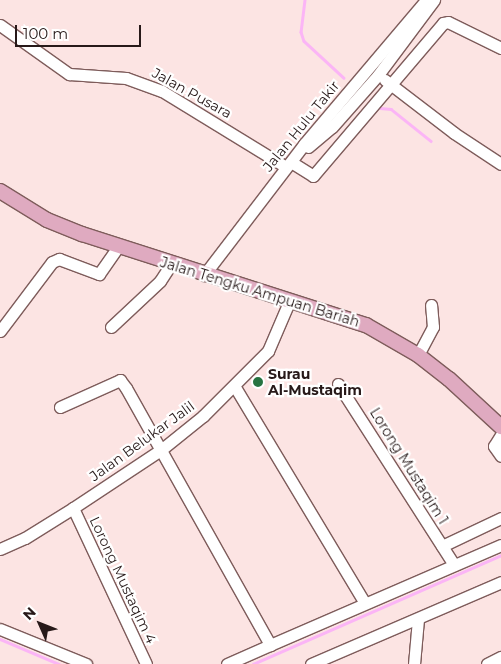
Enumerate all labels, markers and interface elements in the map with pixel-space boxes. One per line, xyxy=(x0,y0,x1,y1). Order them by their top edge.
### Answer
scale bar xyxy=(18,15,144,47)
text: 100 m xyxy=(23,24,68,43)
street label: Jalan Pusara xyxy=(149,64,235,122)
street label: Jalan Hulu Takir xyxy=(259,77,343,175)
street label: Jalan Tengku Ampuan Bariah xyxy=(158,254,362,330)
place label: Surau Al-Mustaqim xyxy=(268,366,362,398)
marker: Surau Al-Mustaqim xyxy=(252,376,264,388)
street label: Jalan Belukar Jalil xyxy=(87,397,197,485)
street label: Lorong Mustaqim 1 xyxy=(366,405,452,527)
street label: Lorong Mustaqim 4 xyxy=(86,514,160,646)
north arrow xyxy=(15,599,65,649)
text: N xyxy=(19,603,40,624)

